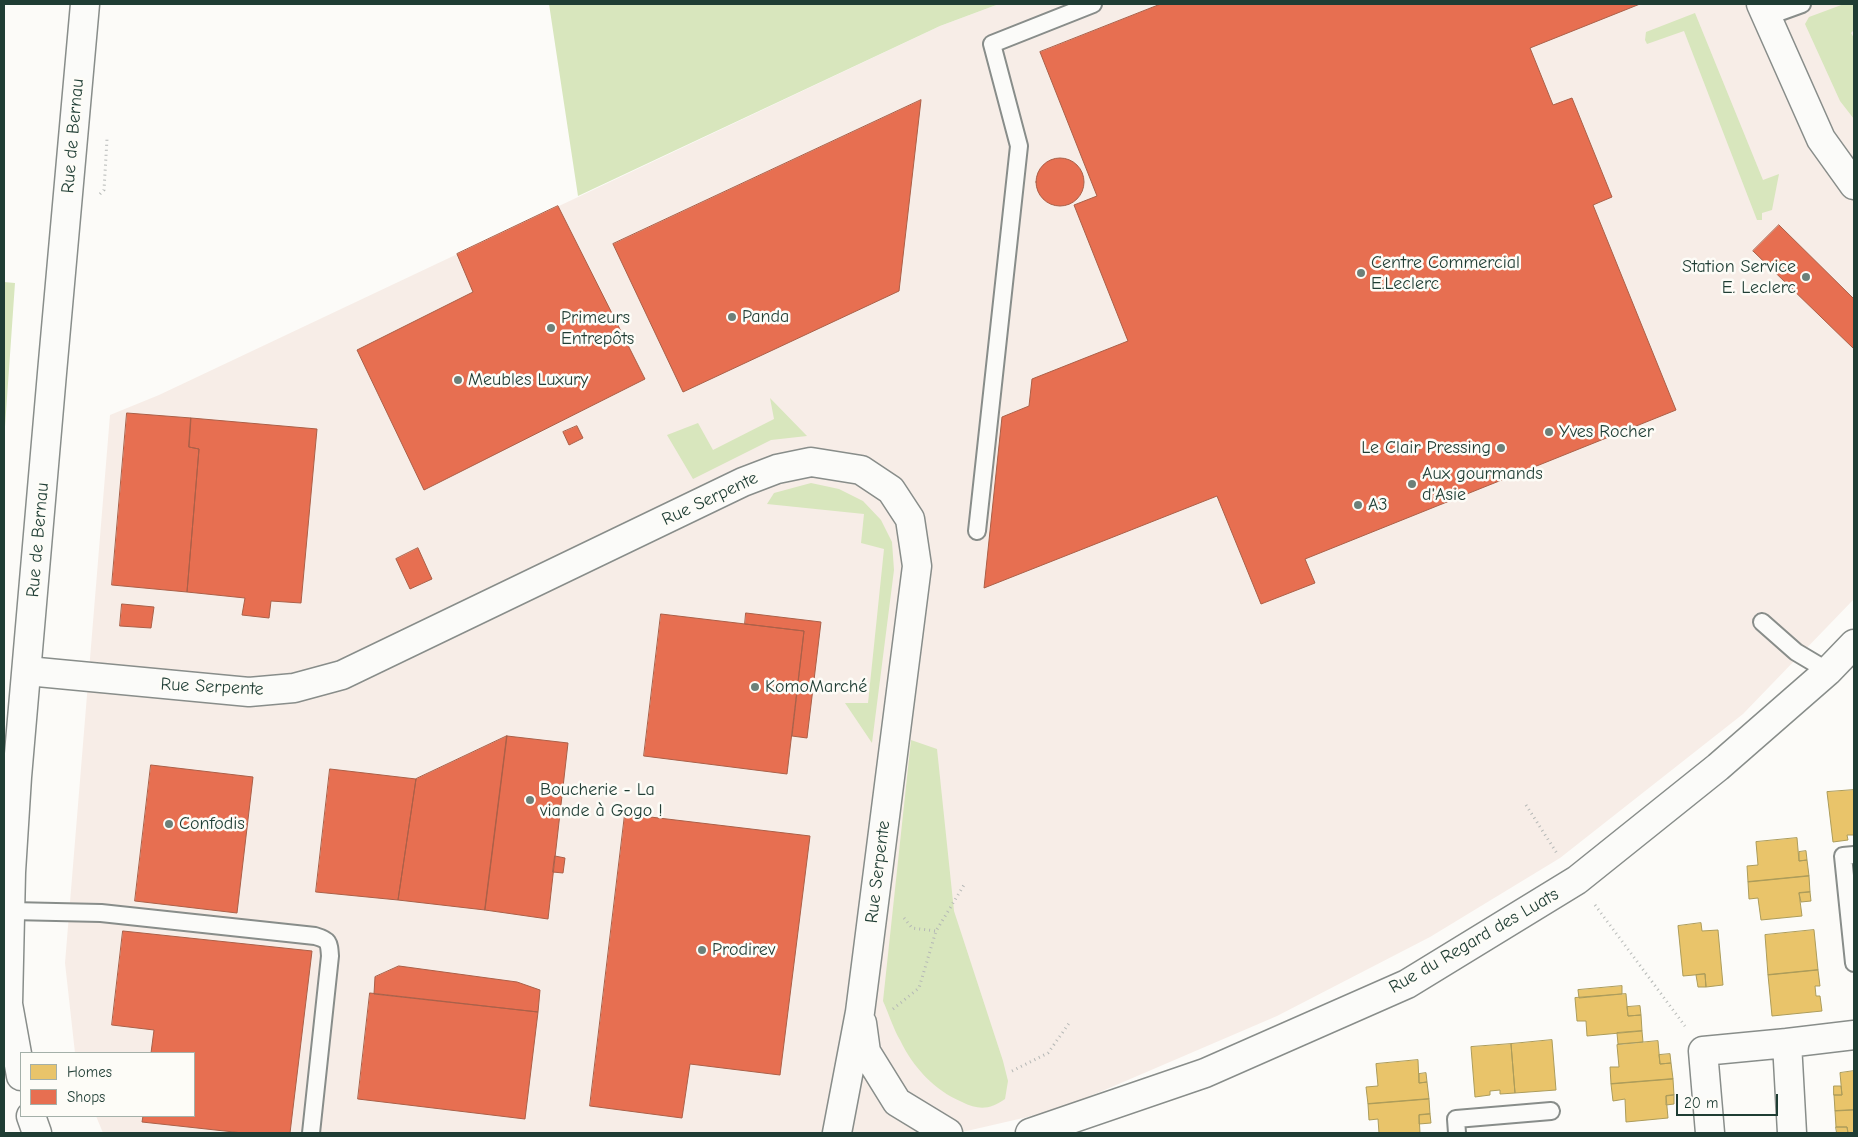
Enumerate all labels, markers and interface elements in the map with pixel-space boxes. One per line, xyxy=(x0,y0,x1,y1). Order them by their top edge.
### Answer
street label: Rue de Bernau xyxy=(57,78,89,194)
place label: Centre Commercial E.Leclerc xyxy=(1371,252,1520,294)
place label: Station Service E. Leclerc xyxy=(1682,256,1796,298)
marker: Centre Commercial E.Leclerc xyxy=(1355,267,1367,279)
marker: Station Service E. Leclerc xyxy=(1800,271,1812,283)
place label: Panda xyxy=(742,306,789,328)
place label: Primeurs Entrepôts xyxy=(561,307,634,350)
marker: Panda xyxy=(726,311,738,323)
marker: Primeurs Entrepôts xyxy=(545,322,557,334)
place label: Meubles Luxury xyxy=(468,369,588,391)
marker: Meubles Luxury xyxy=(452,374,464,386)
place label: Yves Rocher xyxy=(1559,421,1654,443)
marker: Yves Rocher xyxy=(1543,426,1555,438)
place label: Le Clair Pressing xyxy=(1361,437,1491,459)
marker: Le Clair Pressing xyxy=(1495,442,1507,454)
place label: Aux gourmands d'Asie xyxy=(1422,463,1543,506)
street label: Rue Serpente xyxy=(659,467,761,531)
marker: Aux gourmands d'Asie xyxy=(1406,478,1418,490)
street label: Rue de Bernau xyxy=(22,482,54,598)
place label: A3 xyxy=(1368,494,1388,516)
marker: A3 xyxy=(1352,499,1364,511)
street label: Rue Serpente xyxy=(160,674,264,700)
place label: KomoMarché xyxy=(765,676,867,698)
marker: KomoMarché xyxy=(749,681,761,693)
place label: Boucherie - La viande à Gogo ! xyxy=(540,779,663,822)
marker: Boucherie - La viande à Gogo ! xyxy=(524,794,536,806)
place label: Confodis xyxy=(179,813,245,835)
marker: Confodis xyxy=(163,818,175,830)
street label: Rue Serpente xyxy=(861,819,895,925)
street label: Rue du Regard des Luats xyxy=(1385,884,1563,998)
place label: Prodirev xyxy=(712,939,775,961)
marker: Prodirev xyxy=(696,944,708,956)
legend xyxy=(20,1052,195,1117)
text: Homes xyxy=(67,1063,112,1081)
scale bar xyxy=(1678,1084,1780,1116)
text: Shops xyxy=(67,1088,105,1106)
text: 20 m xyxy=(1684,1094,1718,1112)

